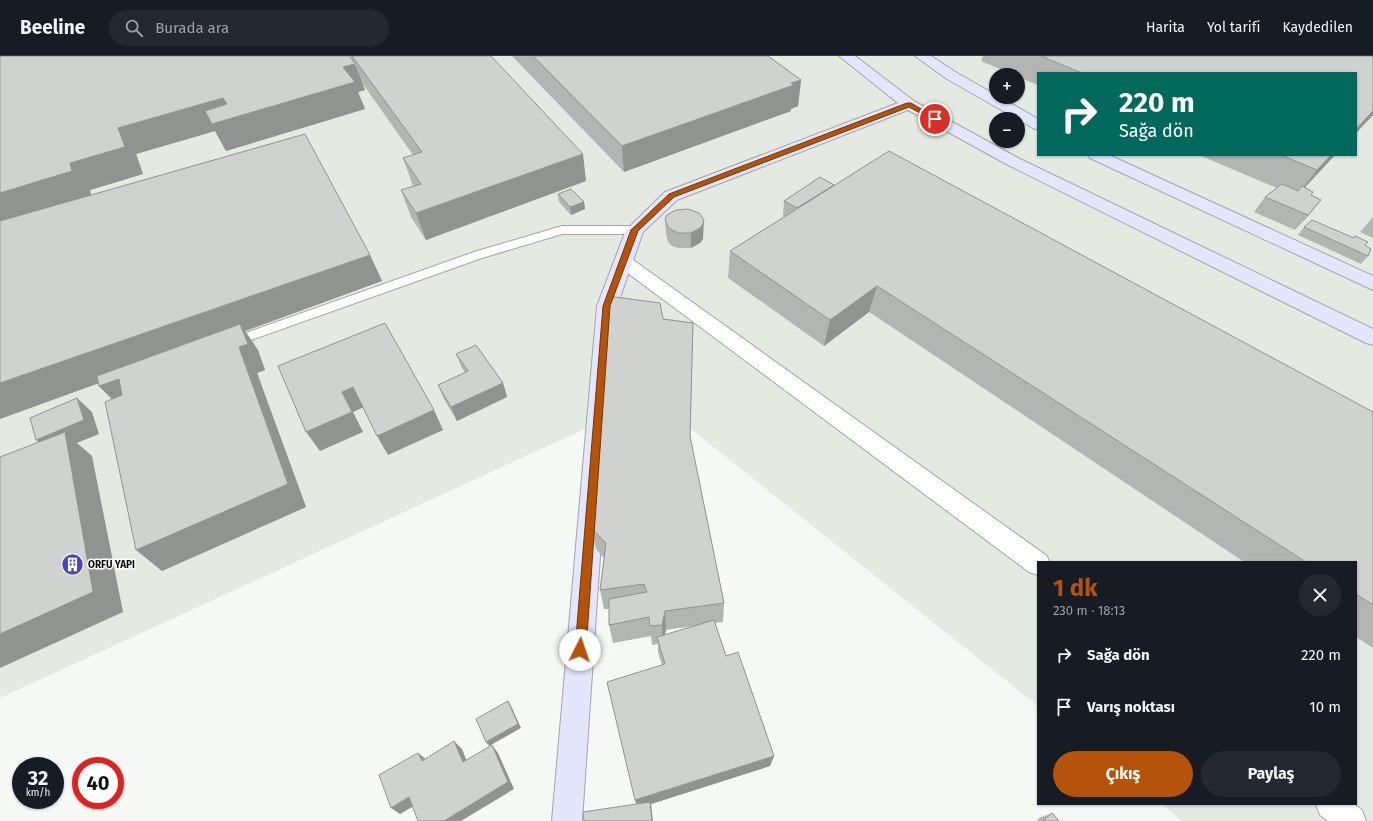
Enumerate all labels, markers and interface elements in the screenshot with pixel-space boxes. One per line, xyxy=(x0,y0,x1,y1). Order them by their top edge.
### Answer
search box xyxy=(109,10,389,46)
text: Beeline xyxy=(20,16,85,39)
icon: search xyxy=(123,17,145,39)
text: Burada ara xyxy=(155,19,229,37)
text: Harita xyxy=(1146,19,1185,36)
text: Yol tarifi xyxy=(1207,19,1260,36)
text: Kaydedilen xyxy=(1282,19,1353,36)
map controls xyxy=(989,68,1025,148)
button: + xyxy=(989,68,1025,104)
text: 220 m xyxy=(1119,86,1195,119)
icon: right xyxy=(1053,88,1105,140)
pin xyxy=(918,102,952,136)
icon: arrive xyxy=(924,108,946,130)
button: − xyxy=(989,112,1025,148)
text: Sağa dön xyxy=(1119,120,1194,142)
building icon: ORFU YAPI xyxy=(59,551,85,577)
place label: ORFU YAPI xyxy=(88,559,135,571)
text: 1 dk xyxy=(1053,574,1097,602)
button: close xyxy=(1299,574,1341,616)
text: 230 m · 18:13 xyxy=(1053,603,1125,618)
position arrow xyxy=(559,629,601,671)
icon: right xyxy=(1053,644,1075,666)
text: Sağa dön xyxy=(1087,646,1150,664)
text: 220 m xyxy=(1301,646,1341,664)
icon: arrive xyxy=(1053,696,1075,718)
text: Varış noktası xyxy=(1087,698,1175,716)
text: 10 m xyxy=(1309,698,1341,716)
button: Çıkış xyxy=(1053,751,1193,797)
button: Paylaş xyxy=(1201,751,1341,797)
speed limit sign: 40 xyxy=(72,757,124,809)
text: 32 xyxy=(28,766,48,790)
text: km/h xyxy=(26,787,50,799)

